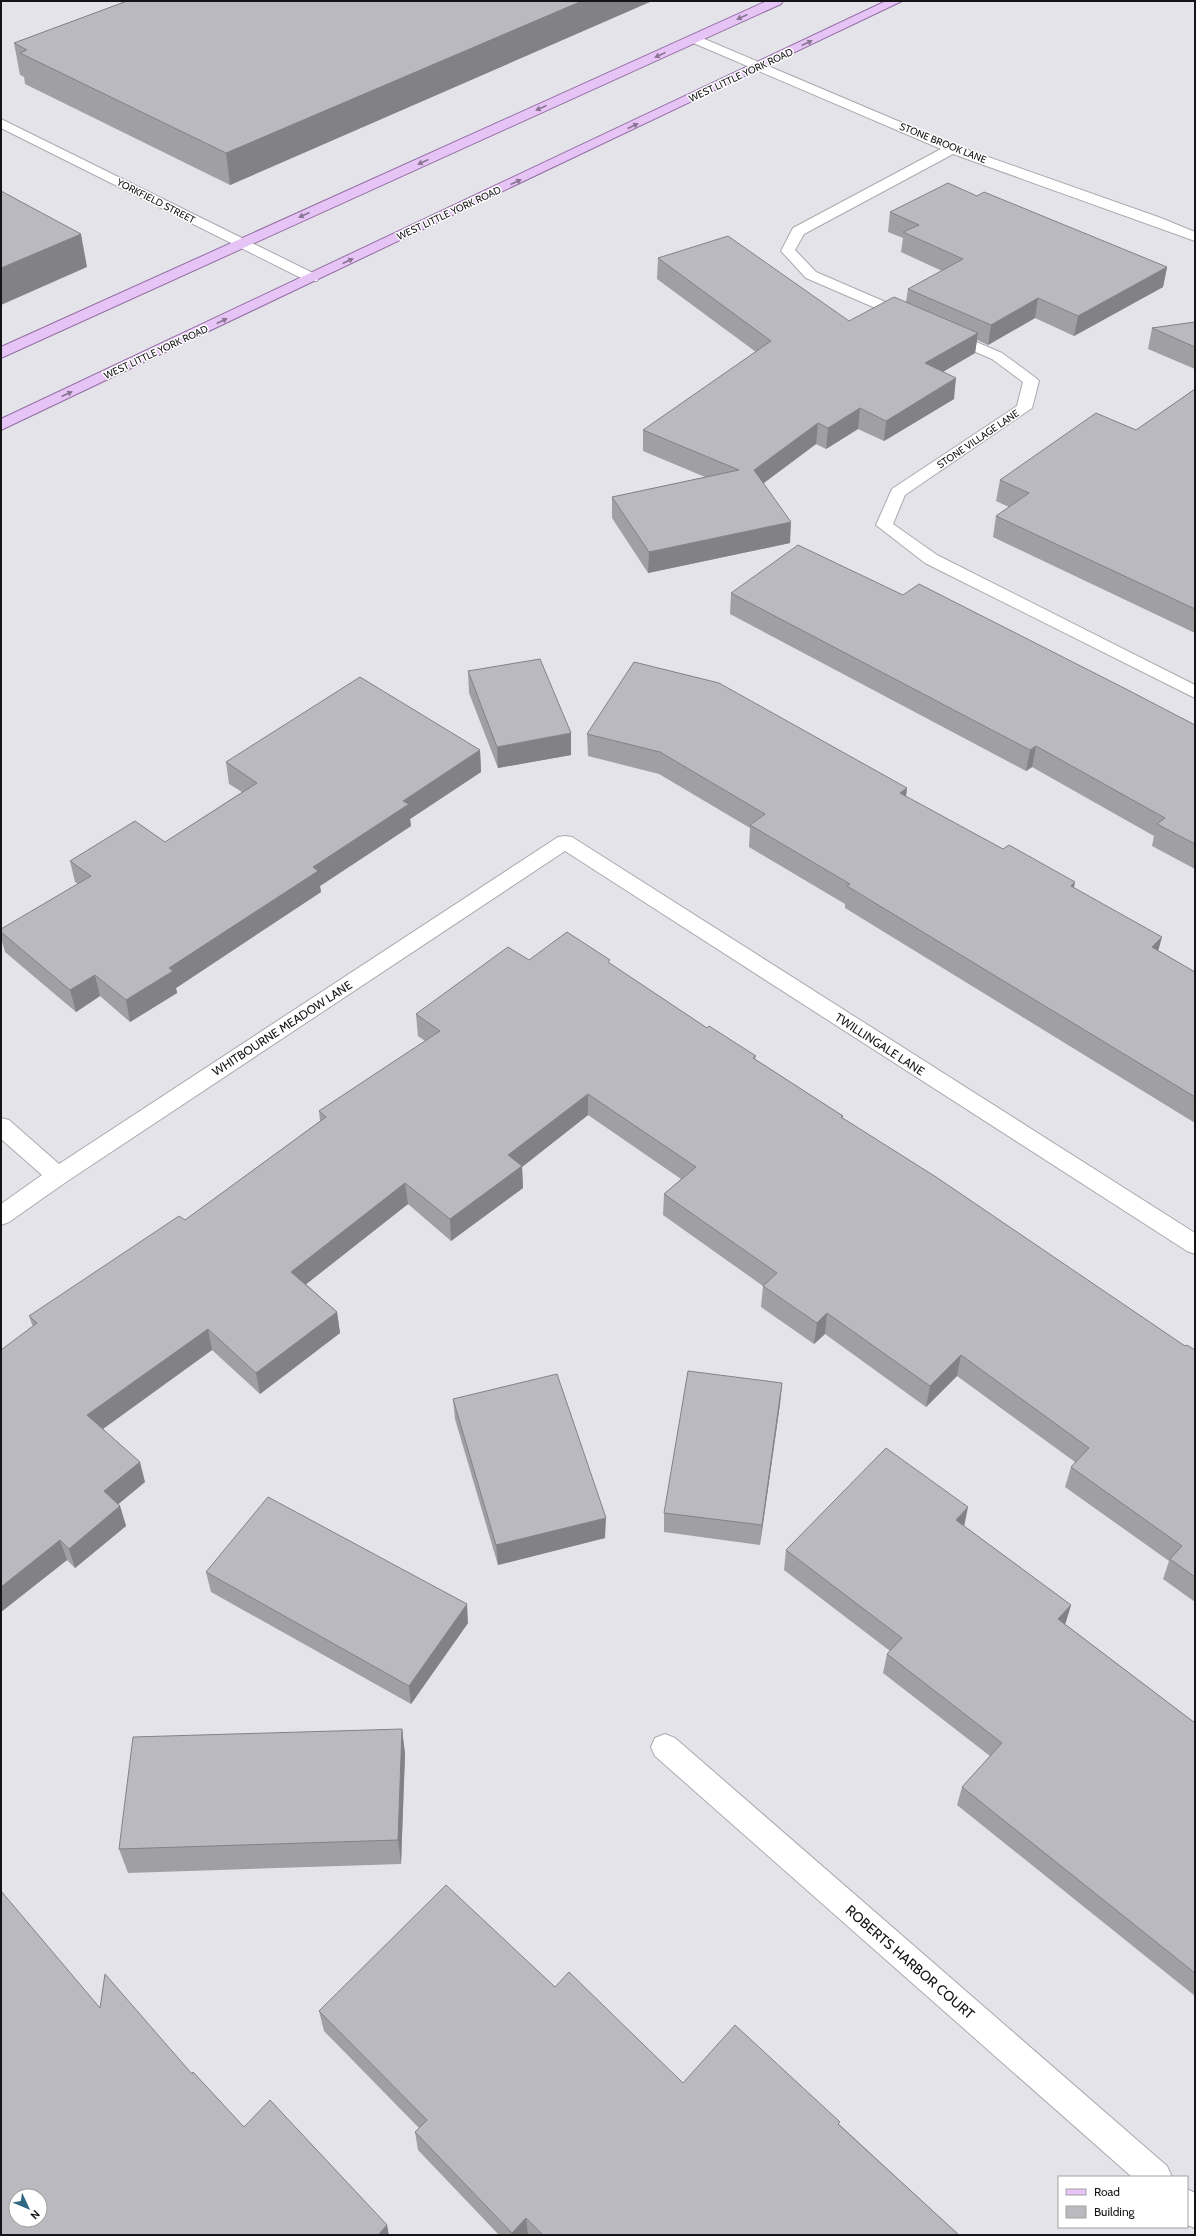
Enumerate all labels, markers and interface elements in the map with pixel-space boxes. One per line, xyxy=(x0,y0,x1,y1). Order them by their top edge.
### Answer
one-way arrow xyxy=(736,14,747,20)
one-way arrow xyxy=(801,40,813,46)
street label: WEST LITTLE YORK ROAD xyxy=(687,45,795,105)
one-way arrow xyxy=(654,52,665,58)
one-way arrow xyxy=(536,105,547,111)
street label: STONE BROOK LANE xyxy=(898,120,989,167)
one-way arrow xyxy=(628,123,639,129)
one-way arrow xyxy=(417,159,428,165)
street label: YORKFIELD STREET xyxy=(114,175,198,227)
one-way arrow xyxy=(510,179,521,185)
street label: WEST LITTLE YORK ROAD xyxy=(395,183,503,243)
one-way arrow xyxy=(299,212,310,218)
one-way arrow xyxy=(342,258,353,264)
one-way arrow xyxy=(216,318,228,324)
street label: WEST LITTLE YORK ROAD xyxy=(102,322,210,382)
one-way arrow xyxy=(61,391,72,397)
street label: STONE VILLAGE LANE xyxy=(934,406,1022,471)
street label: WHITBOURNE MEADOW LANE xyxy=(209,977,355,1079)
street label: TWILLINGALE LANE xyxy=(832,1009,928,1079)
street label: ROBERTS HARBOR COURT xyxy=(842,1901,979,2023)
legend xyxy=(1058,2176,1188,2228)
text: Road xyxy=(1094,2184,1120,2199)
north arrow xyxy=(8,2188,48,2228)
text: Building xyxy=(1094,2204,1136,2219)
text: N xyxy=(27,2207,43,2223)

